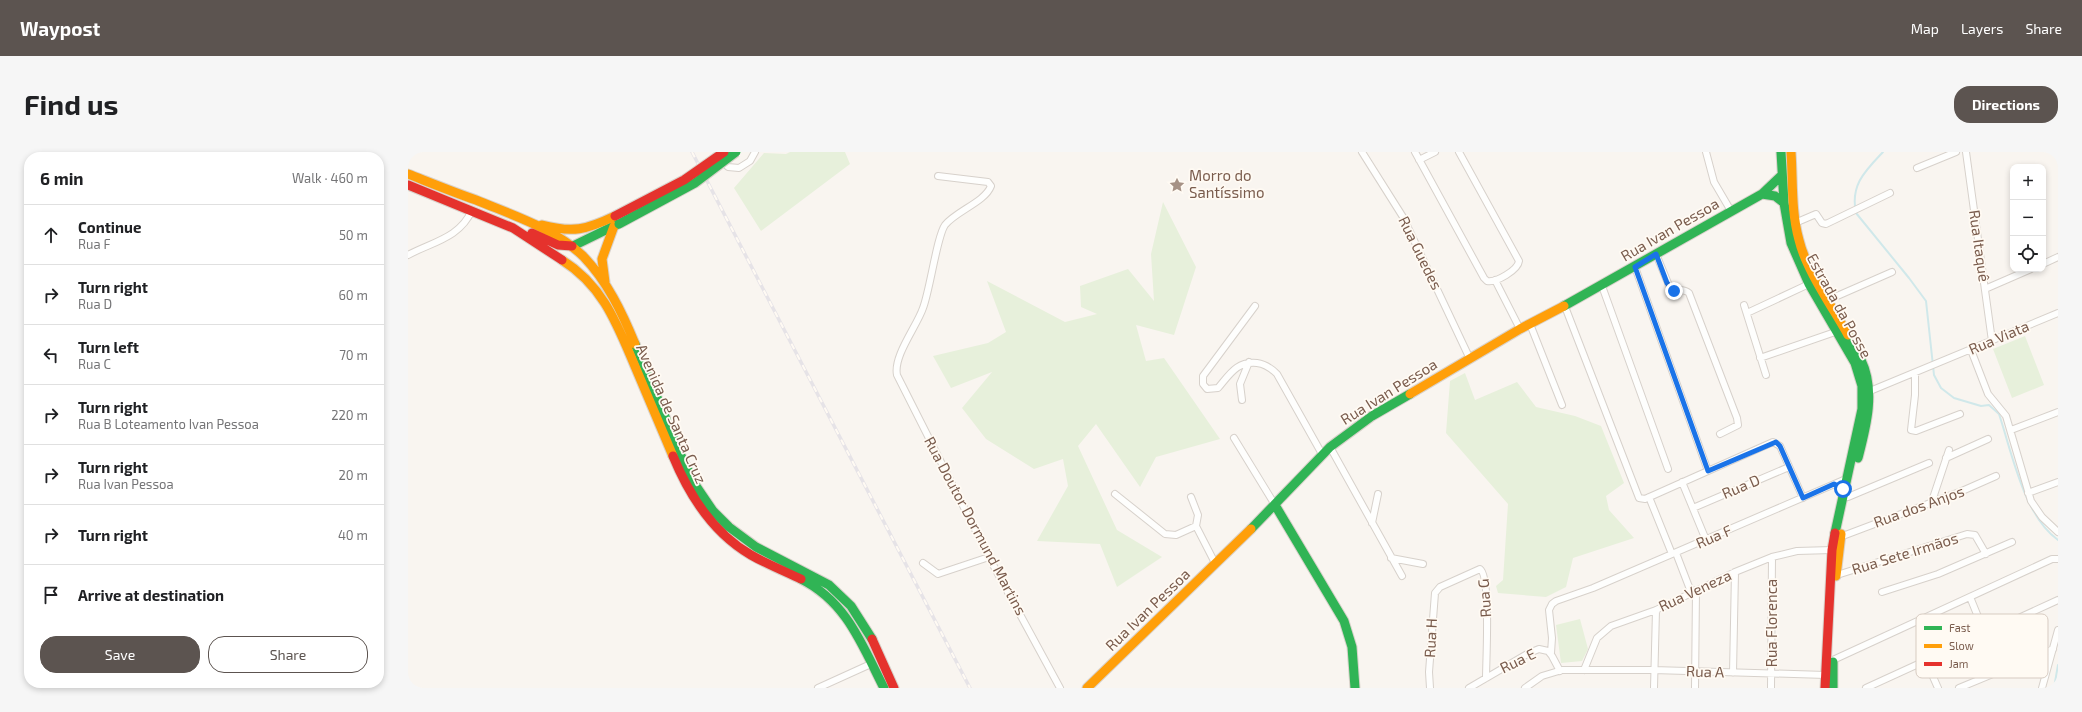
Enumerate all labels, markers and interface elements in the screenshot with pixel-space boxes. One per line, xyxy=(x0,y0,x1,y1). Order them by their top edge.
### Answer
text: Waypost xyxy=(20,17,100,40)
text: Map xyxy=(1911,20,1939,37)
text: Layers xyxy=(1961,20,2003,37)
text: Share xyxy=(2025,20,2062,37)
button: Directions xyxy=(1954,86,2058,123)
text: Find us xyxy=(24,87,118,121)
map controls xyxy=(2010,164,2046,272)
button: + xyxy=(2010,164,2046,200)
place label: Morro do Santíssimo xyxy=(1189,166,1264,201)
text: 6 min xyxy=(40,168,84,188)
text: Walk · 460 m xyxy=(292,170,368,186)
place icon: Morro do Santíssimo xyxy=(1168,176,1186,194)
street label: Rua Ivan Pessoa xyxy=(1617,194,1722,265)
button: − xyxy=(2010,200,2046,236)
street label: Rua Itaquê xyxy=(1966,209,1994,283)
street label: Rua Guedes xyxy=(1395,213,1446,292)
text: Continue xyxy=(78,218,141,236)
icon: ahead xyxy=(40,224,62,246)
text: 50 m xyxy=(339,227,368,243)
text: Rua F xyxy=(78,236,111,252)
button: locate xyxy=(2010,236,2046,272)
street label: Estrada da Posse xyxy=(1804,250,1876,361)
text: Turn right xyxy=(78,278,148,296)
route end xyxy=(1665,282,1683,300)
icon: right xyxy=(40,284,62,306)
text: 60 m xyxy=(338,287,368,303)
text: Rua D xyxy=(78,296,112,312)
street label: Rua Viata xyxy=(1966,316,2032,358)
text: Turn left xyxy=(78,338,139,356)
street label: Avenida de Santa Cruz xyxy=(633,341,711,486)
icon: left xyxy=(40,344,62,366)
text: 70 m xyxy=(339,347,368,363)
street label: Rua Ivan Pessoa xyxy=(1337,354,1440,428)
text: Rua C xyxy=(78,356,111,372)
text: Turn right xyxy=(78,398,148,416)
icon: right xyxy=(40,404,62,426)
text: 220 m xyxy=(331,407,368,423)
text: Rua B Loteamento Ivan Pessoa xyxy=(78,416,259,432)
street label: Rua Doutor Dormund Martins xyxy=(921,433,1031,618)
text: Turn right xyxy=(78,458,148,476)
icon: right xyxy=(40,464,62,486)
text: 20 m xyxy=(339,467,368,483)
street label: Rua D xyxy=(1719,470,1762,502)
text: Rua Ivan Pessoa xyxy=(78,476,174,492)
route start xyxy=(1834,480,1852,498)
street label: Rua dos Anjos xyxy=(1871,481,1967,532)
street label: Rua F xyxy=(1693,520,1734,552)
icon: right xyxy=(40,524,62,546)
text: Turn right xyxy=(78,526,148,544)
text: 40 m xyxy=(338,527,368,543)
street label: Rua Sete Irmãos xyxy=(1849,528,1960,578)
street label: Rua Ivan Pessoa xyxy=(1101,564,1193,654)
street label: Rua Veneza xyxy=(1655,565,1734,615)
street label: Rua G xyxy=(1474,578,1494,618)
street label: Rua Florenca xyxy=(1762,579,1780,667)
icon: arrive xyxy=(40,584,62,606)
text: Arrive at destination xyxy=(78,586,224,604)
legend xyxy=(1916,614,2048,678)
street label: Rua H xyxy=(1420,618,1440,658)
text: Fast xyxy=(1949,621,1971,634)
button: Save xyxy=(40,636,200,673)
button: Share xyxy=(208,636,368,673)
text: Slow xyxy=(1949,639,1974,652)
street label: Rua E xyxy=(1497,644,1538,676)
text: Jam xyxy=(1949,657,1968,670)
street label: Rua A xyxy=(1686,661,1725,681)

